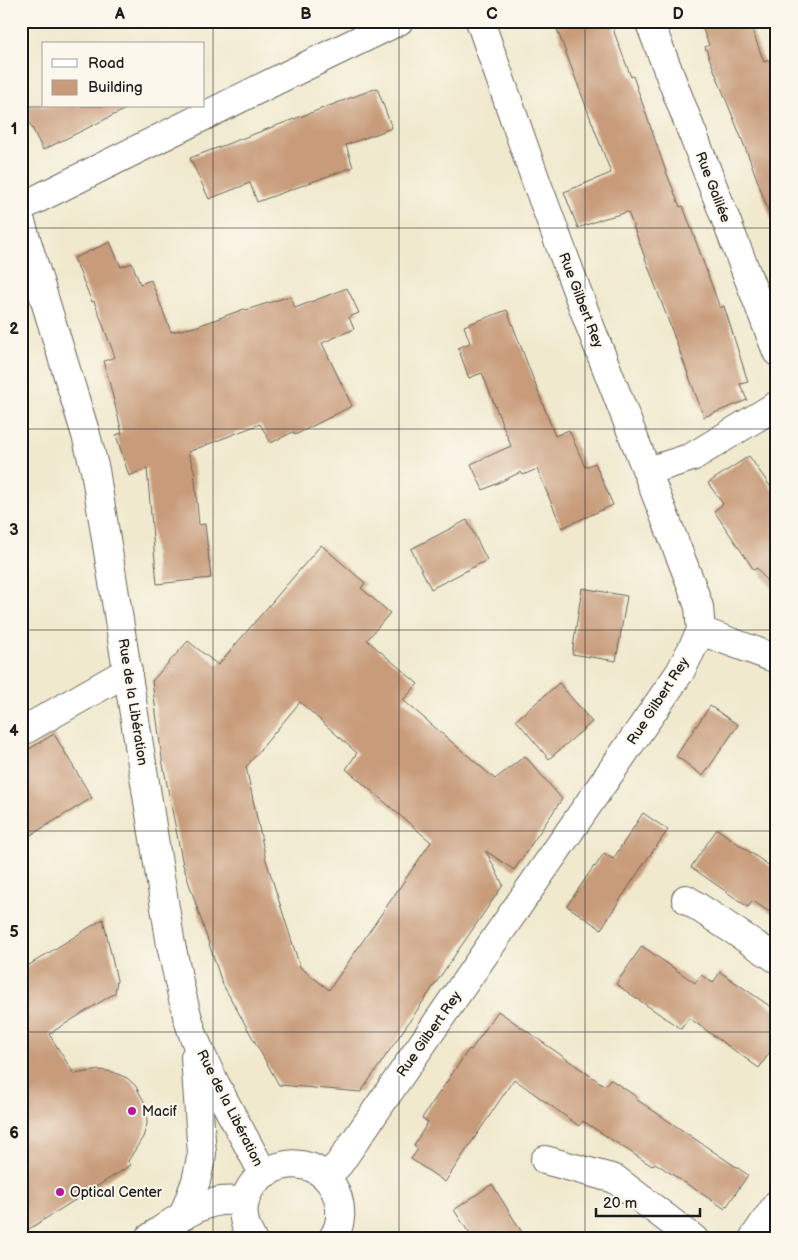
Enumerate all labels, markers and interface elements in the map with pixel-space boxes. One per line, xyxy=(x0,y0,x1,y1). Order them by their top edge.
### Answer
text: A xyxy=(114,5,125,24)
text: B xyxy=(300,5,312,24)
text: C xyxy=(486,5,498,24)
text: D xyxy=(672,5,684,24)
legend xyxy=(42,42,205,108)
text: Road xyxy=(88,54,124,73)
text: Building xyxy=(88,78,143,97)
text: 1 xyxy=(11,120,17,139)
street label: Rue Galilée xyxy=(692,149,734,225)
street label: Rue Gilbert Rey xyxy=(555,250,607,351)
text: 2 xyxy=(9,320,19,339)
text: 3 xyxy=(9,521,19,540)
street label: Rue de la Libération xyxy=(115,637,151,767)
street label: Rue Gilbert Rey xyxy=(623,654,693,748)
text: 4 xyxy=(9,722,19,741)
text: 5 xyxy=(9,923,19,942)
street label: Rue Gilbert Rey xyxy=(393,987,465,1080)
street label: Rue de la Libération xyxy=(193,1047,267,1169)
place label: Macif xyxy=(142,1103,178,1120)
marker: Macif xyxy=(126,1105,138,1117)
text: 6 xyxy=(9,1124,19,1143)
place label: Optical Center xyxy=(70,1184,163,1201)
scale bar xyxy=(596,1185,699,1217)
marker: Optical Center xyxy=(54,1186,66,1198)
text: 20 m xyxy=(603,1194,637,1213)

